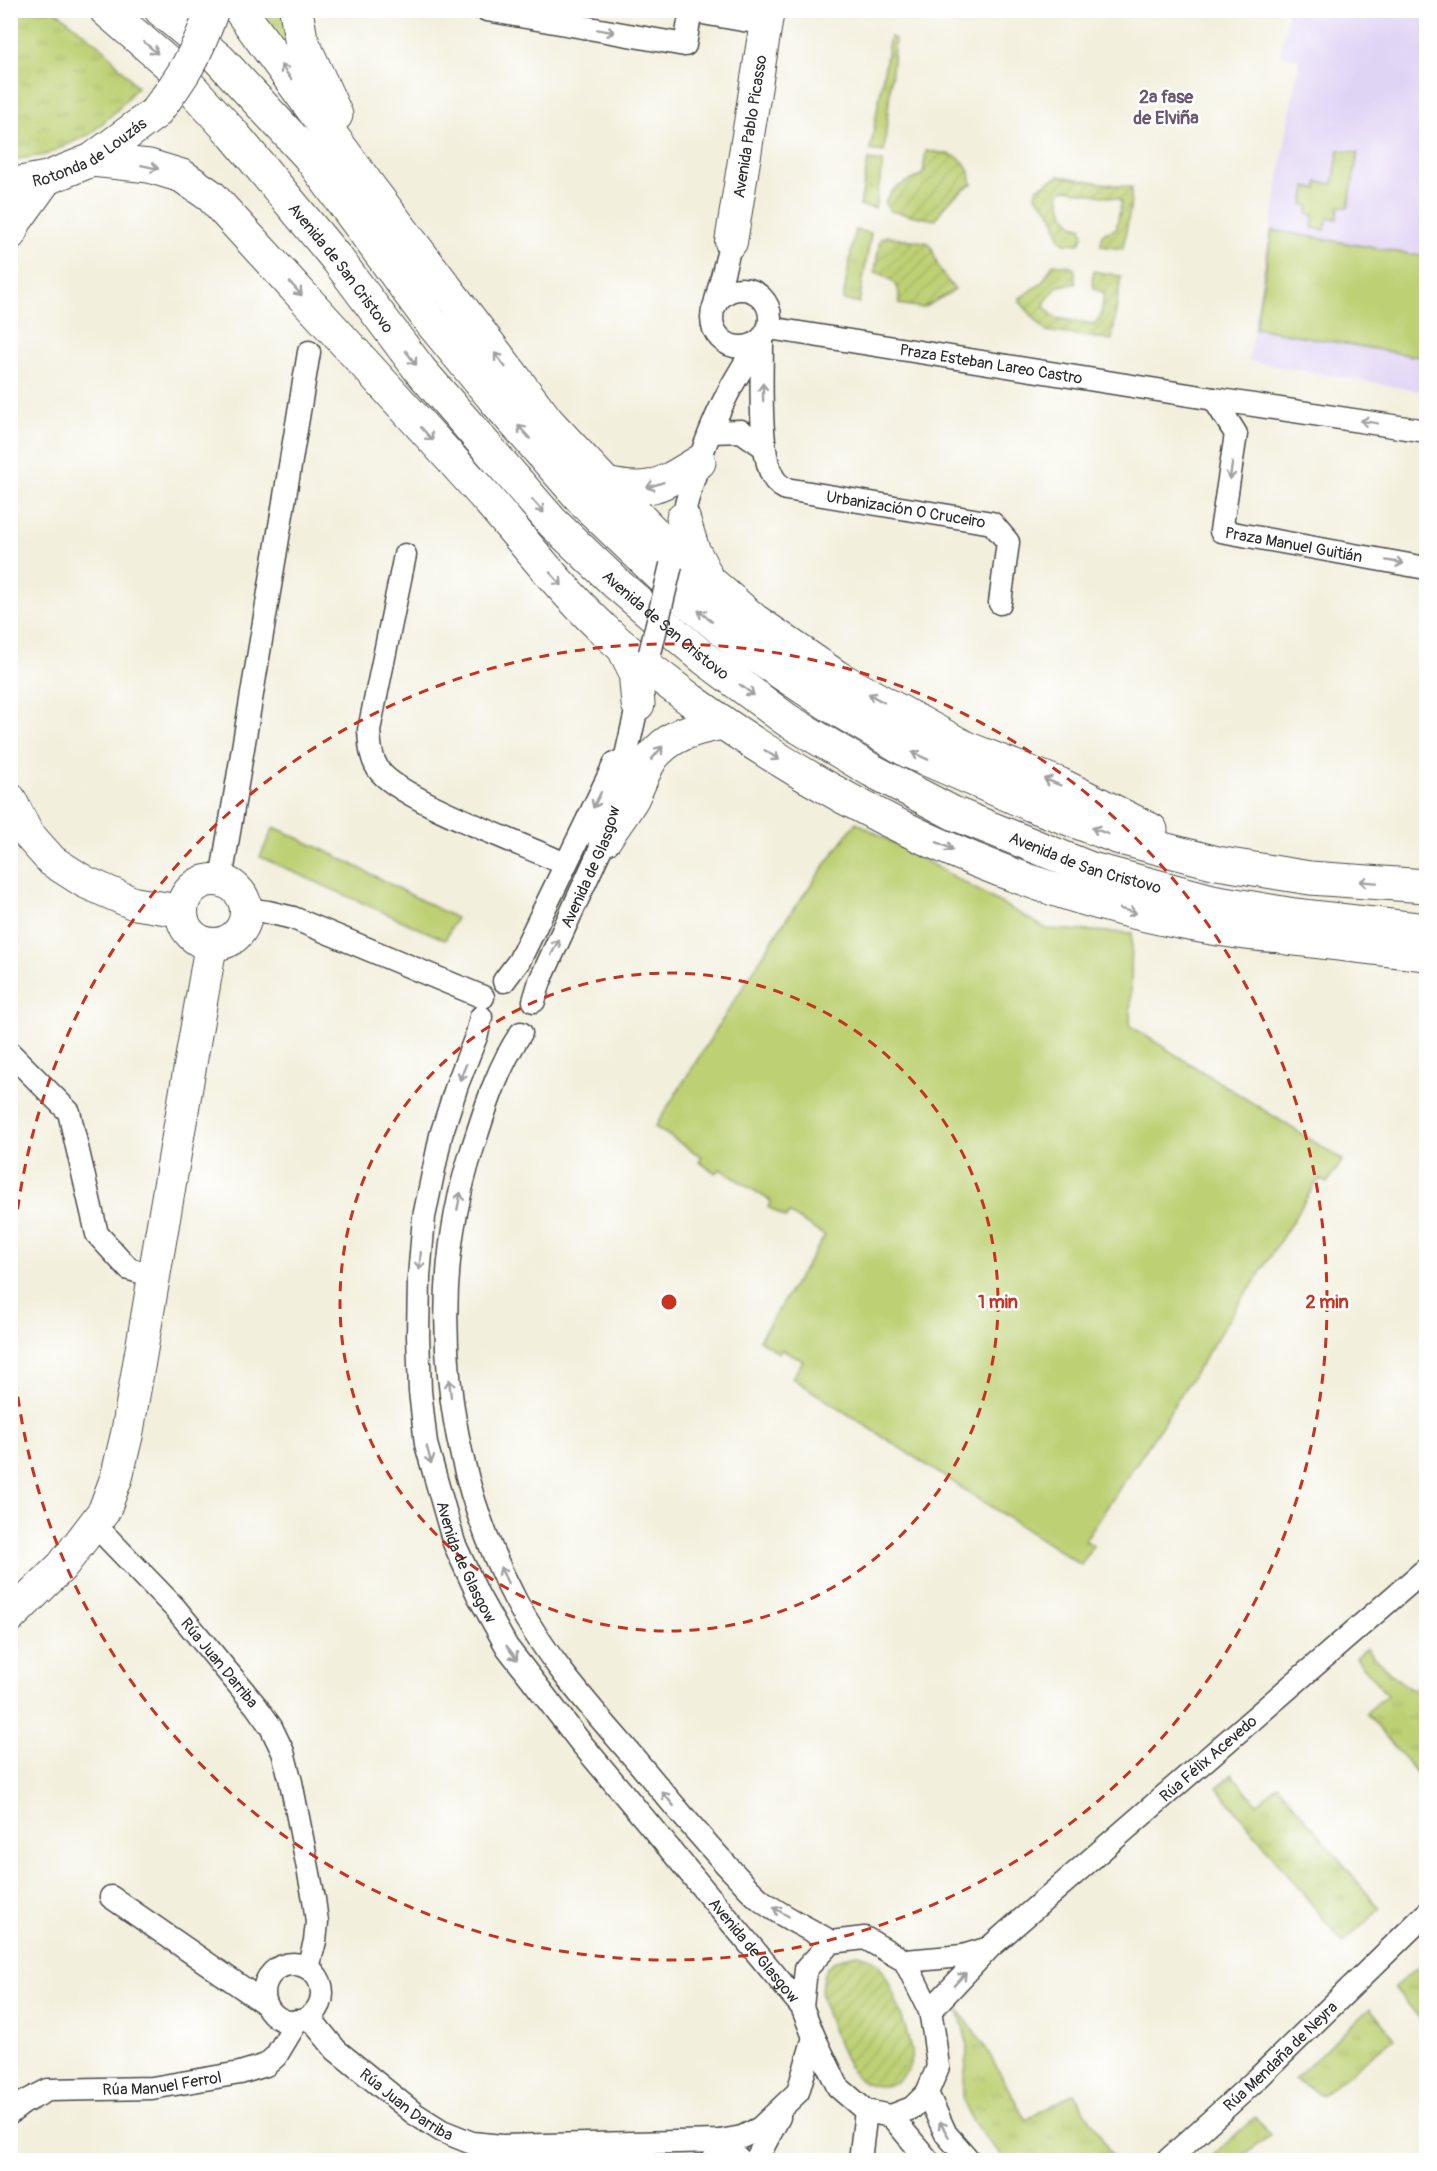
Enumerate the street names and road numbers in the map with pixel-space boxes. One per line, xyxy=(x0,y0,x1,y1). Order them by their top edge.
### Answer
street label: Avenida Pablo Picasso xyxy=(729,53,772,200)
street label: Rotonda de Louzás xyxy=(31,114,151,192)
street label: Avenida de San Cristovo xyxy=(284,199,398,337)
street label: Praza Esteban Lareo Castro xyxy=(898,340,1084,389)
street label: Urbanización O Cruceiro xyxy=(825,487,987,533)
street label: Praza Manuel Guitián xyxy=(1223,523,1364,567)
street label: Avenida de San Cristovo xyxy=(598,566,733,685)
street label: Avenida de Glasgow xyxy=(557,803,625,931)
street label: Avenida de San Cristovo xyxy=(1006,828,1164,898)
street label: Avenida de Glasgow xyxy=(432,1499,501,1627)
street label: Rúa Juan Darriba xyxy=(176,1614,262,1712)
street label: Rúa Félix Acevedo xyxy=(1156,1711,1262,1807)
street label: Avenida de Glasgow xyxy=(704,1894,803,2007)
street label: Rúa Mendaña de Neyra xyxy=(1220,1997,1342,2116)
street label: Rúa Juan Darriba xyxy=(355,2064,456,2145)
street label: Rúa Manuel Ferrol xyxy=(102,2067,223,2100)

